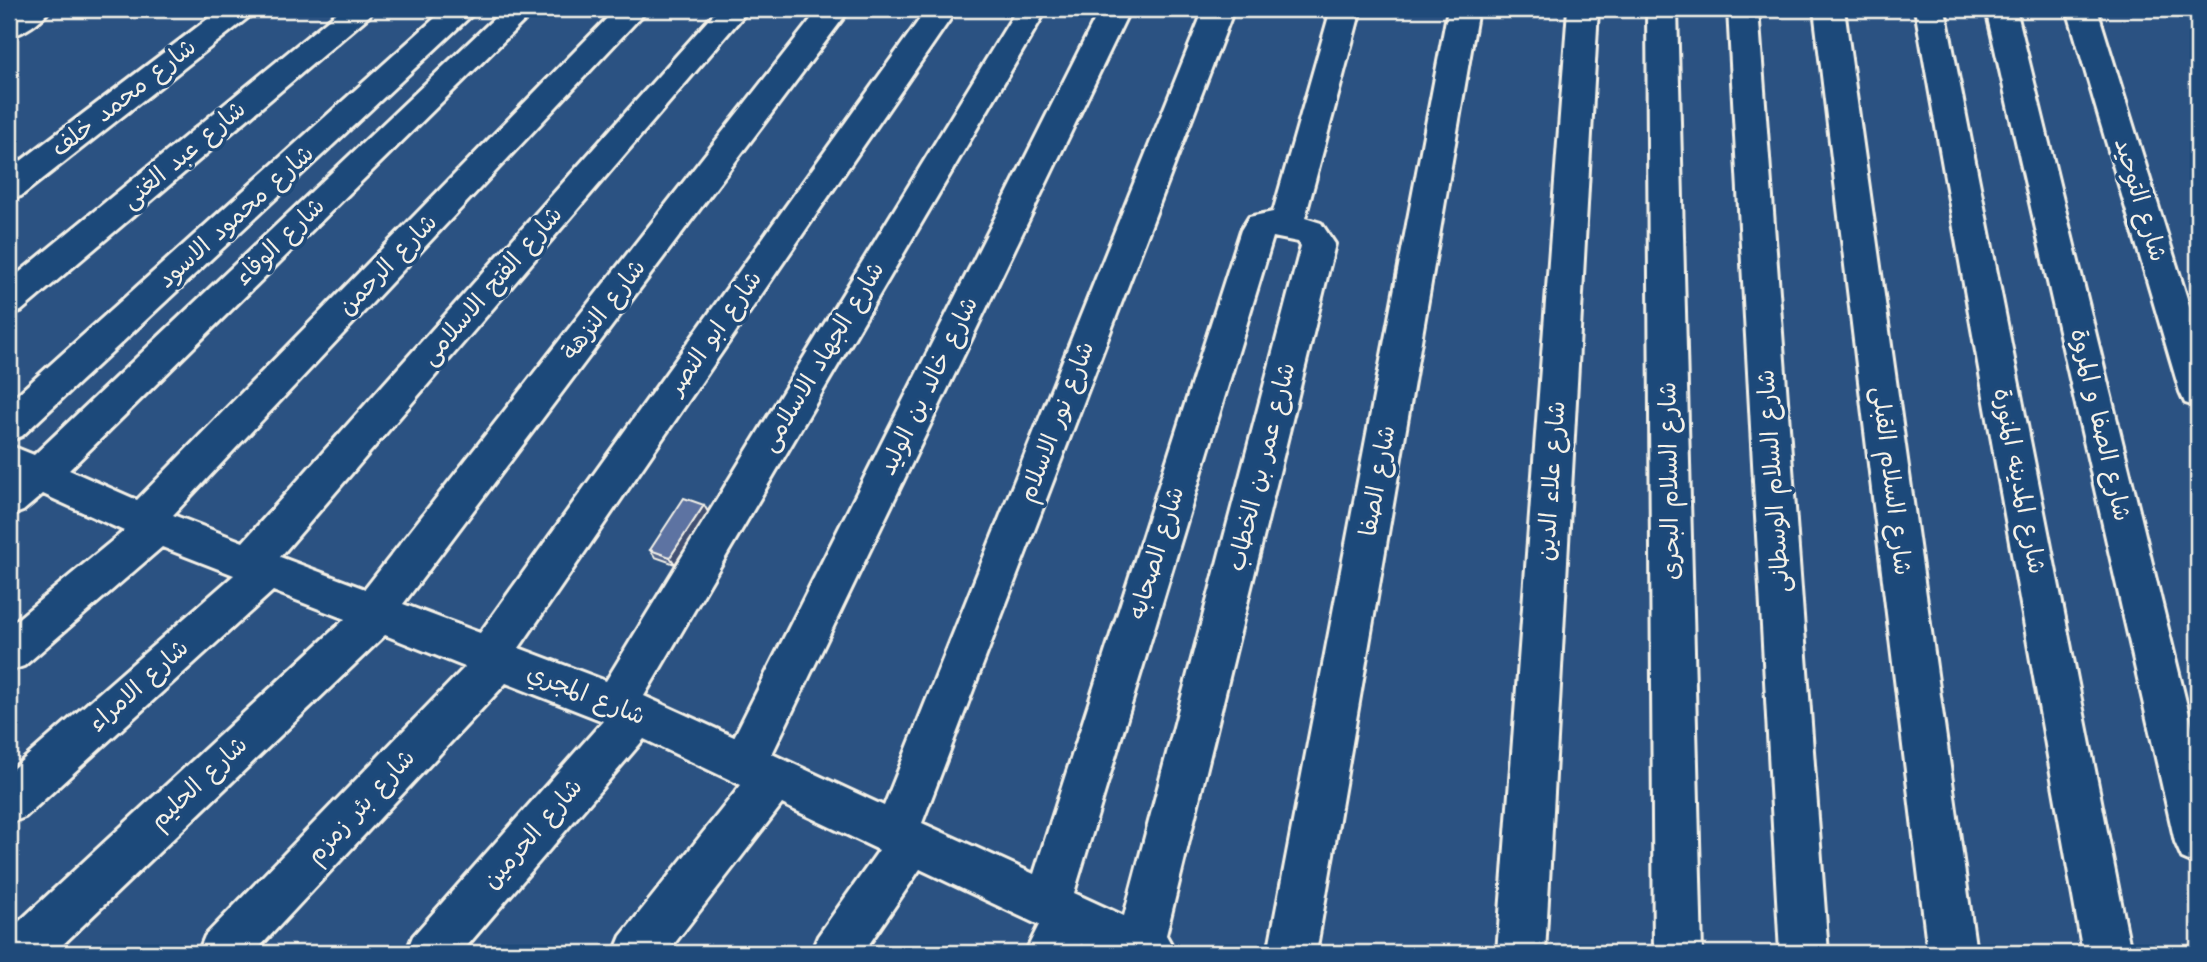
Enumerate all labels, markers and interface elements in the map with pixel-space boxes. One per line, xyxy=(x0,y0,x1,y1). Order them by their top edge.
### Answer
street label: شارع محمد خلف xyxy=(45,31,203,165)
street label: شارع عبد الغنى xyxy=(115,93,253,217)
street label: شارع التوحيد xyxy=(2105,134,2175,266)
street label: شارع محمود الاسود xyxy=(150,138,322,296)
street label: شارع الوفاء xyxy=(227,190,333,294)
street label: شارع الفتح الاسلامى xyxy=(413,199,571,373)
street label: شارع الرحمن xyxy=(331,206,445,324)
street label: شارع النزهة xyxy=(554,252,654,368)
street label: شارع الجهاد الاسلامى xyxy=(753,256,893,458)
street label: شارع ابو النصر xyxy=(658,264,770,404)
street label: شارع خالد بن الوليد xyxy=(871,291,987,481)
street label: شارع الصفا و المروة xyxy=(2061,325,2139,525)
street label: شارع نور الاسلام xyxy=(1011,337,1103,507)
street label: شارع عمر بن الخطاب xyxy=(1220,359,1304,575)
street label: شارع السلام الوسطانى xyxy=(1749,368,1799,594)
street label: شارع السلام البحرى xyxy=(1651,381,1689,581)
street label: شارع السلام القبلى xyxy=(1863,385,1919,577)
street label: شارع المدينه المنورة xyxy=(1984,385,2054,577)
street label: شارع علاء الدين xyxy=(1529,400,1575,562)
street label: شارع الصفا xyxy=(1352,423,1404,539)
street label: شارع الصحابه xyxy=(1121,482,1193,624)
street label: شارع الامراء xyxy=(82,632,196,740)
street label: شارع المجري xyxy=(522,656,650,734)
street label: شارع الحليم xyxy=(143,729,255,837)
street label: شارع بئر زمزم xyxy=(299,742,423,872)
street label: شارع الحرمين xyxy=(475,771,591,897)

